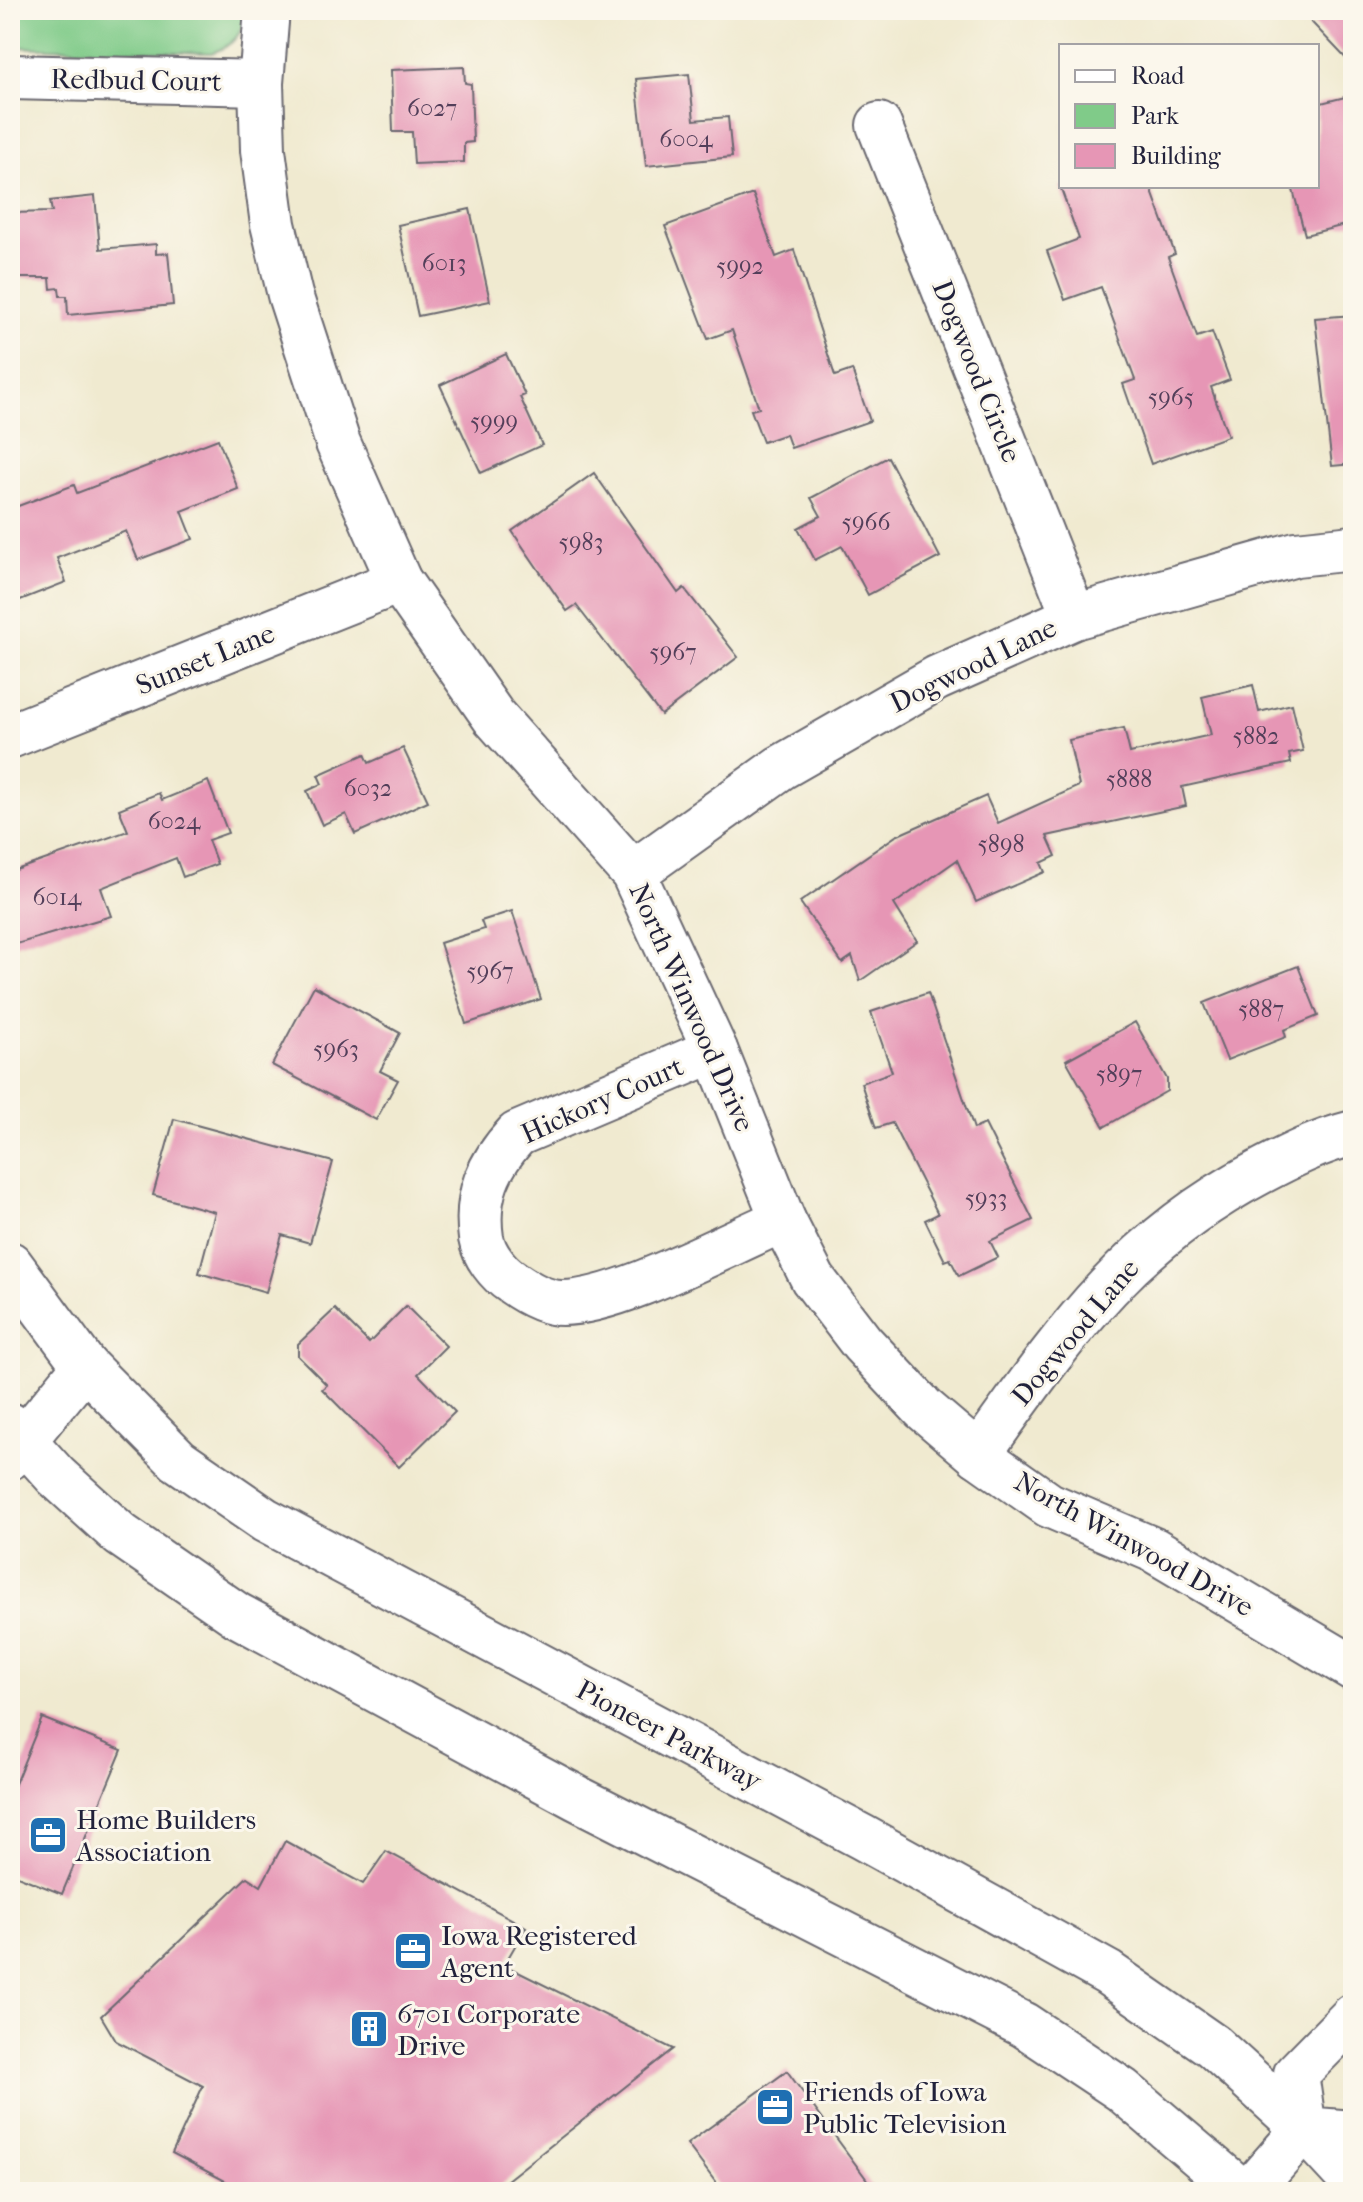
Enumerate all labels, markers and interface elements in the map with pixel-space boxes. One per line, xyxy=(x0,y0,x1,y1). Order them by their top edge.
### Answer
legend xyxy=(1059,44,1319,188)
street label: Redbud Court xyxy=(50,62,222,98)
text: Road xyxy=(1131,62,1185,90)
house number: 6027 xyxy=(407,94,457,122)
text: Park xyxy=(1131,102,1179,130)
house number: 6004 xyxy=(659,125,714,153)
text: Building xyxy=(1131,142,1222,170)
house number: 6013 xyxy=(422,249,466,277)
house number: 5992 xyxy=(716,252,764,280)
street label: Dogwood Circle xyxy=(925,275,1029,467)
house number: 5965 xyxy=(1148,383,1194,411)
house number: 5999 xyxy=(470,407,518,435)
house number: 5966 xyxy=(842,508,891,536)
house number: 5983 xyxy=(559,528,603,556)
street label: Dogwood Lane xyxy=(884,610,1062,719)
street label: Sunset Lane xyxy=(131,616,279,702)
house number: 5967 xyxy=(649,638,697,666)
house number: 5882 xyxy=(1233,722,1279,750)
house number: 5888 xyxy=(1106,765,1152,793)
house number: 6032 xyxy=(344,774,392,802)
house number: 6024 xyxy=(148,807,201,835)
house number: 5898 xyxy=(977,830,1025,858)
street label: North Winwood Drive xyxy=(622,878,762,1136)
house number: 6014 xyxy=(33,883,82,911)
house number: 5967 xyxy=(466,957,514,985)
house number: 5887 xyxy=(1238,995,1284,1023)
house number: 5963 xyxy=(313,1035,359,1063)
street label: Hickory Court xyxy=(516,1050,688,1150)
house number: 5897 xyxy=(1096,1060,1142,1088)
house number: 5933 xyxy=(965,1184,1007,1212)
street label: Dogwood Lane xyxy=(1004,1252,1146,1412)
street label: North Winwood Drive xyxy=(1009,1465,1259,1623)
street label: Pioneer Parkway xyxy=(571,1672,768,1798)
place label: Home Builders Association xyxy=(75,1803,256,1868)
office icon: Home Builders Association xyxy=(27,1814,69,1856)
place label: Iowa Registered Agent xyxy=(440,1919,638,1984)
office icon: Iowa Registered Agent xyxy=(392,1930,434,1972)
place label: 6701 Corporate Drive xyxy=(397,1997,580,2062)
building icon: 6701 Corporate Drive xyxy=(348,2008,390,2050)
place label: Friends of Iowa Public Television xyxy=(803,2075,1007,2140)
office icon: Friends of Iowa Public Television xyxy=(754,2086,796,2128)

